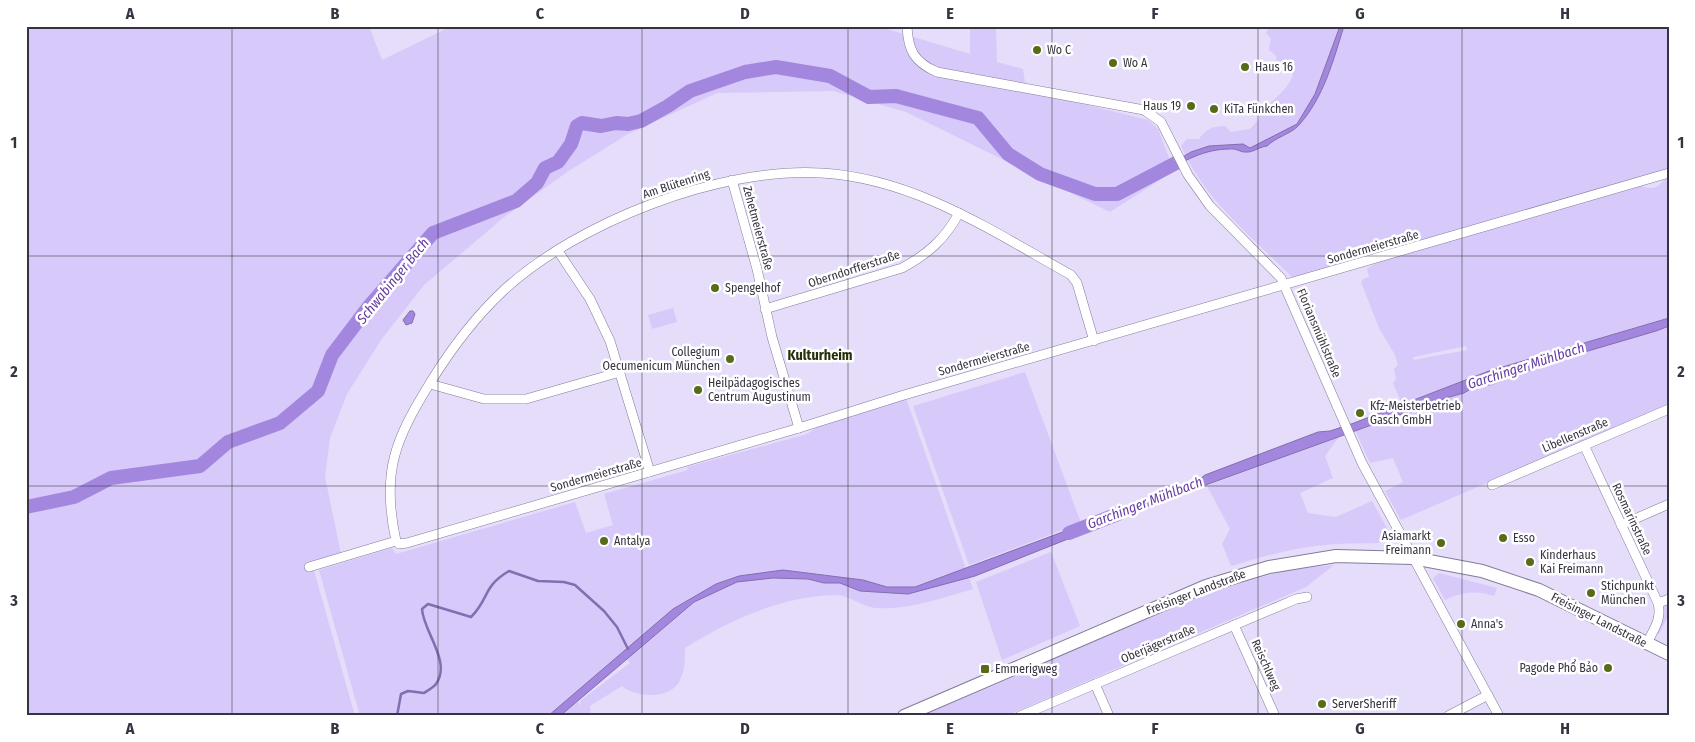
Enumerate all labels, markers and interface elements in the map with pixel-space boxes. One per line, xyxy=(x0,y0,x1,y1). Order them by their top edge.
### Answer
text: A xyxy=(125,4,135,23)
text: B xyxy=(331,4,340,23)
text: C xyxy=(536,4,545,23)
text: D xyxy=(740,4,750,23)
text: E xyxy=(946,4,954,23)
text: F xyxy=(1151,4,1159,23)
text: G xyxy=(1355,4,1365,23)
text: H xyxy=(1560,4,1570,23)
place label: Wo C xyxy=(1047,43,1071,57)
marker: Wo C xyxy=(1031,44,1043,56)
place label: Wo A xyxy=(1123,56,1148,70)
marker: Wo A xyxy=(1107,57,1119,69)
place label: Haus 16 xyxy=(1255,60,1293,74)
marker: Haus 16 xyxy=(1239,61,1251,73)
place label: Haus 19 xyxy=(1143,99,1181,113)
marker: Haus 19 xyxy=(1185,100,1197,112)
place label: KiTa Fünkchen xyxy=(1224,102,1294,116)
marker: KiTa Fünkchen xyxy=(1208,103,1220,115)
text: 1 xyxy=(11,133,17,152)
text: 1 xyxy=(1678,133,1684,152)
street label: Am Blütenring xyxy=(641,166,712,201)
street label: Zehetmeierstraße xyxy=(740,184,776,272)
street label: Sondermeierstraße xyxy=(1326,227,1420,267)
water label: Schwabinger Bach xyxy=(353,235,433,328)
street label: Oberndorfferstraße xyxy=(806,248,902,290)
place label: Spengelhof xyxy=(725,281,782,295)
marker: Spengelhof xyxy=(709,282,721,294)
street label: Floriansmühlstraße xyxy=(1294,286,1344,380)
street label: Sondermeierstraße xyxy=(937,339,1031,379)
water label: Garchinger Mühlbach xyxy=(1465,339,1587,393)
place label: Collegium Oecumenicum München xyxy=(603,345,720,373)
district label: Kulturheim xyxy=(787,347,853,364)
marker: Collegium Oecumenicum München xyxy=(724,353,736,365)
text: 2 xyxy=(9,362,18,381)
text: 2 xyxy=(1676,362,1685,381)
place label: Heilpädagogisches Centrum Augustinum xyxy=(708,376,811,404)
marker: Heilpädagogisches Centrum Augustinum xyxy=(692,384,704,396)
place label: Kfz-Meisterbetrieb Gasch GmbH xyxy=(1370,399,1461,427)
marker: Kfz-Meisterbetrieb Gasch GmbH xyxy=(1354,407,1366,419)
street label: Libellenstraße xyxy=(1540,415,1610,455)
street label: Sondermeierstraße xyxy=(549,455,643,495)
water label: Garchinger Mühlbach xyxy=(1085,473,1205,533)
street label: Rosmarinstraße xyxy=(1609,481,1655,557)
place label: Asiamarkt Freimann xyxy=(1382,529,1431,557)
place label: Esso xyxy=(1513,531,1535,545)
marker: Esso xyxy=(1497,532,1509,544)
place label: Antalya xyxy=(614,534,650,548)
marker: Antalya xyxy=(598,535,610,547)
marker: Asiamarkt Freimann xyxy=(1435,537,1447,549)
place label: Kinderhaus Kai Freimann xyxy=(1540,548,1603,576)
marker: Kinderhaus Kai Freimann xyxy=(1524,556,1536,568)
street label: Freisinger Landstraße xyxy=(1144,567,1248,617)
place label: Stichpunkt München xyxy=(1601,579,1654,607)
marker: Stichpunkt München xyxy=(1585,587,1597,599)
street label: Freisinger Landstraße xyxy=(1549,590,1649,650)
text: 3 xyxy=(9,591,18,610)
text: 3 xyxy=(1676,591,1685,610)
place label: Anna's xyxy=(1471,617,1503,631)
marker: Anna's xyxy=(1455,618,1467,630)
street label: Oberjägerstraße xyxy=(1119,622,1197,666)
street label: Reischlweg xyxy=(1249,637,1284,693)
place label: Pagode Phổ Bảo xyxy=(1519,659,1598,675)
place label: Emmerigweg xyxy=(995,662,1058,676)
marker: Pagode Phổ Bảo xyxy=(1602,662,1614,674)
marker: Emmerigweg xyxy=(979,663,991,675)
place label: ServerSheriff xyxy=(1332,697,1398,711)
marker: ServerSheriff xyxy=(1316,698,1328,710)
text: A xyxy=(125,719,135,738)
text: B xyxy=(331,719,340,738)
text: C xyxy=(536,719,545,738)
text: D xyxy=(740,719,750,738)
text: E xyxy=(946,719,954,738)
text: F xyxy=(1151,719,1159,738)
text: G xyxy=(1355,719,1365,738)
text: H xyxy=(1560,719,1570,738)

